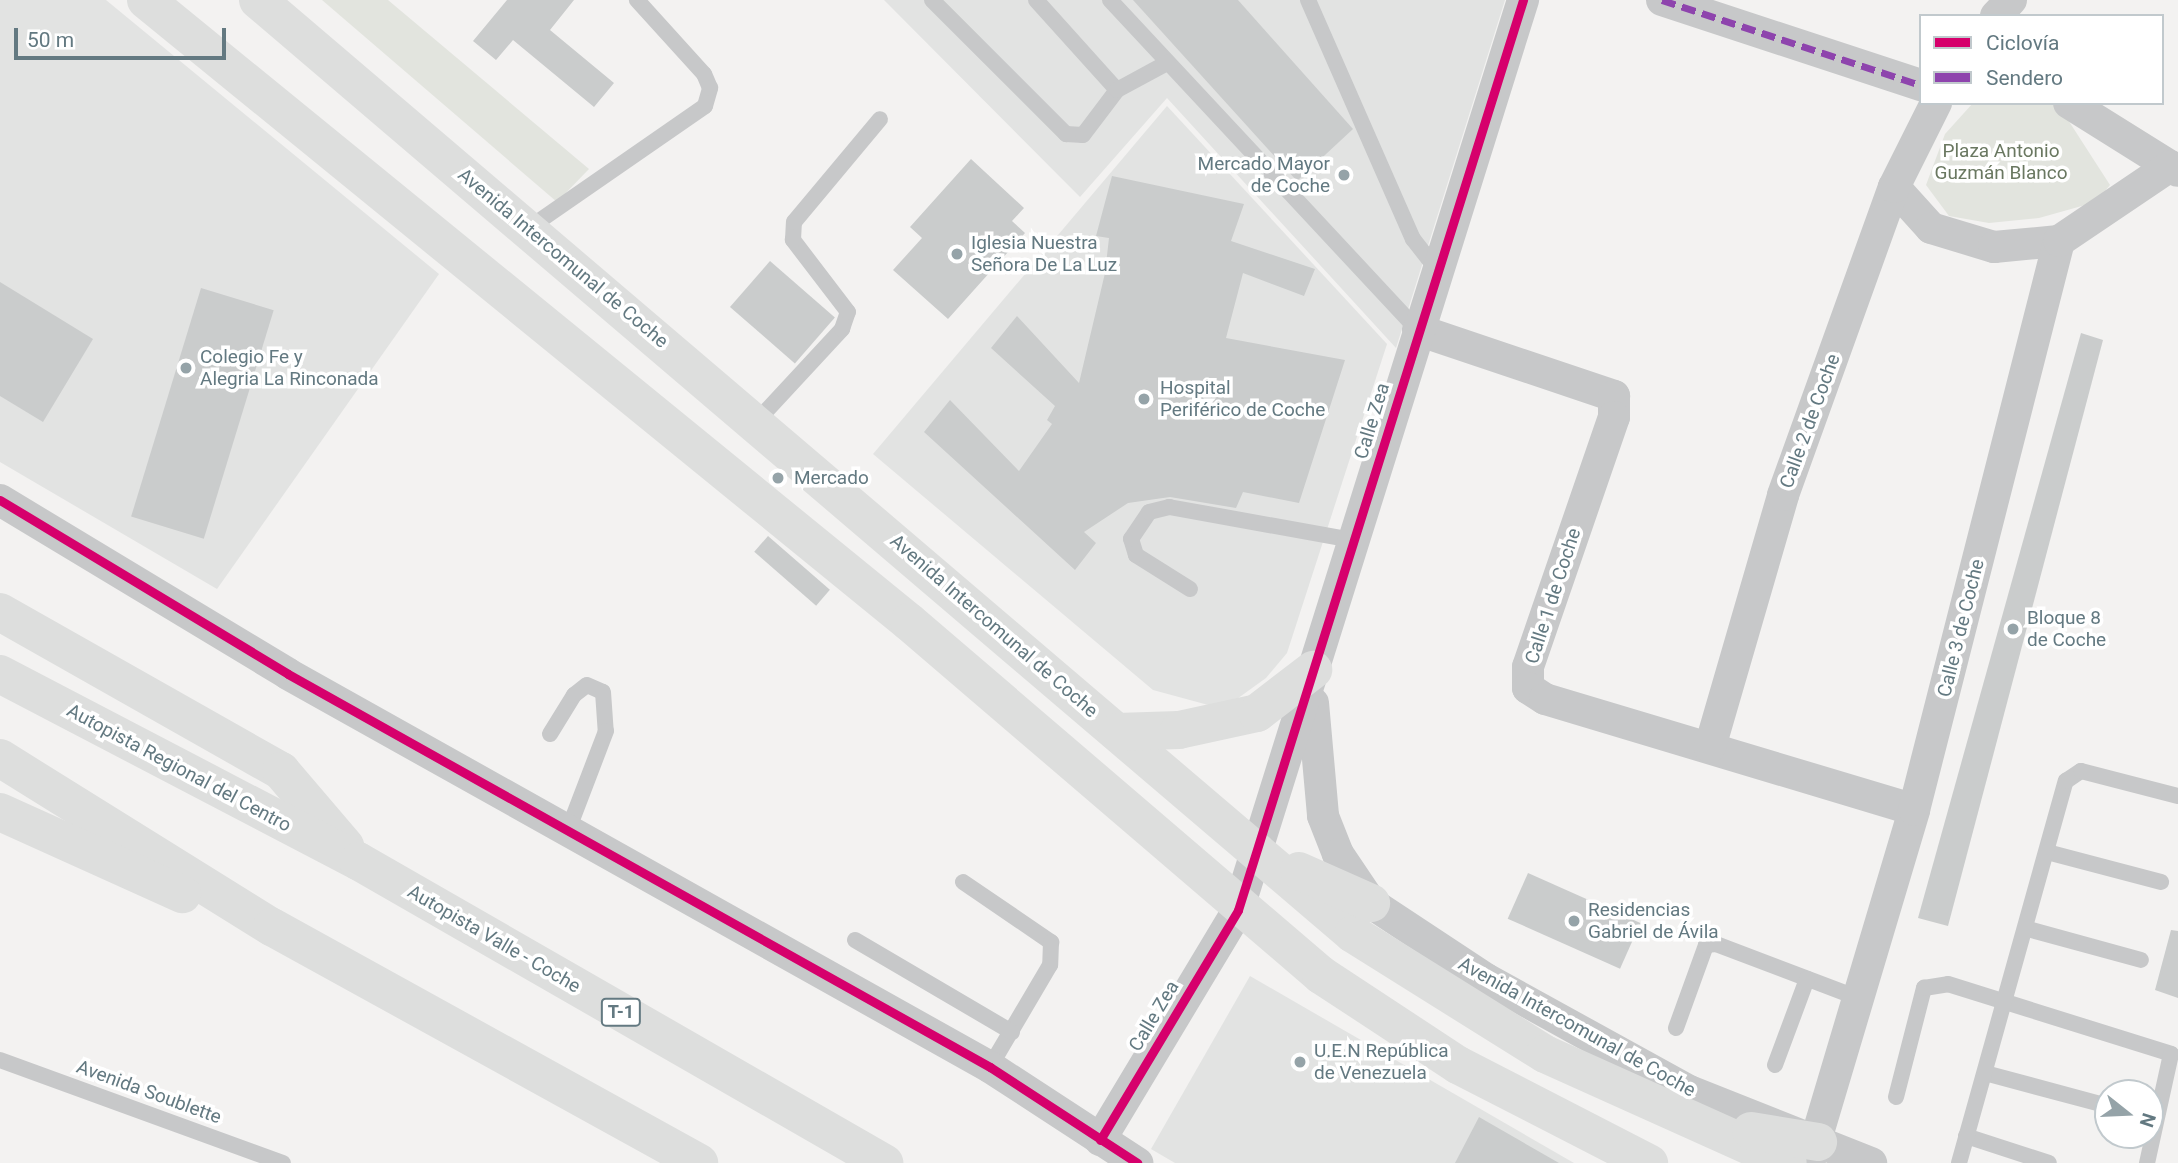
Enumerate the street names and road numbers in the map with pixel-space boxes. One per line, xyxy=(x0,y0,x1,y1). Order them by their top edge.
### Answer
street label: Avenida Intercomunal de Coche xyxy=(453,163,673,353)
street label: Calle 2 de Coche xyxy=(1775,351,1845,491)
street label: Calle Zea xyxy=(1350,380,1394,462)
street label: Calle 1 de Coche xyxy=(1520,525,1586,667)
street label: Avenida Intercomunal de Coche xyxy=(886,530,1102,722)
street label: Calle 3 de Coche xyxy=(1933,557,1989,699)
street label: Autopista Regional del Centro xyxy=(63,699,295,837)
street label: Autopista Valle - Coche xyxy=(404,880,584,998)
street label: Avenida Intercomunal de Coche xyxy=(1455,952,1699,1102)
street label: Calle Zea xyxy=(1124,977,1184,1055)
road number: T-1 xyxy=(600,998,642,1027)
street label: Avenida Soublette xyxy=(73,1055,225,1129)

